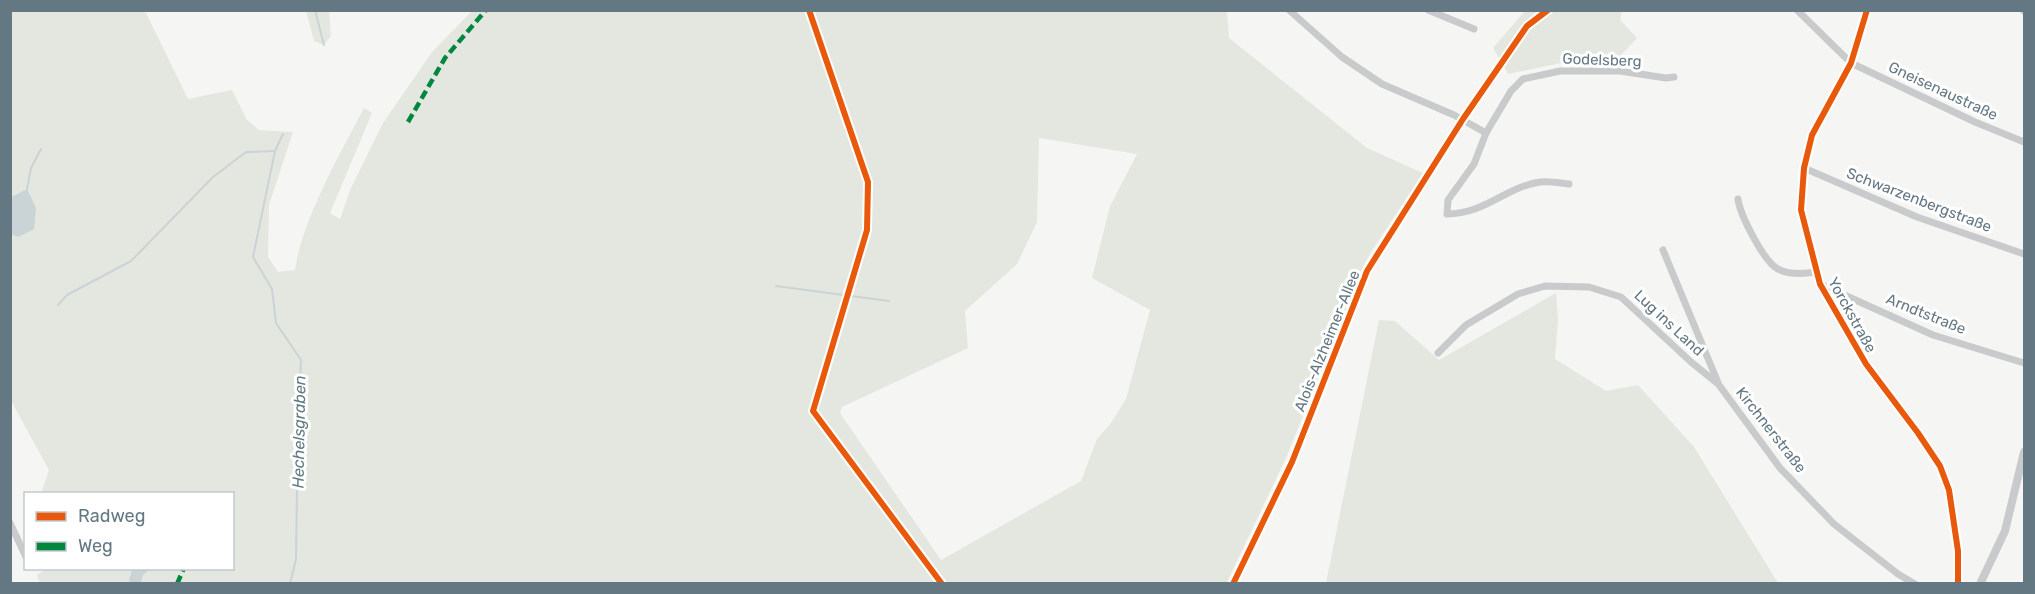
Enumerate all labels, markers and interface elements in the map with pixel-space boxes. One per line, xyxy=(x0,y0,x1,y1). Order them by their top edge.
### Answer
street label: Godelsberg xyxy=(1562,50,1642,70)
street label: Gneisenaustraße xyxy=(1886,58,2000,124)
street label: Schwarzenbergstraße xyxy=(1844,164,1994,236)
street label: Alois-Alzheimer-Allee xyxy=(1290,268,1364,414)
street label: Yorckstraße xyxy=(1824,274,1880,356)
street label: Lug ins Land xyxy=(1630,286,1708,360)
street label: Arndtstraße xyxy=(1884,290,1968,338)
water label: Hechelsgraben xyxy=(289,375,309,489)
street label: Kirchnerstraße xyxy=(1732,384,1810,476)
legend xyxy=(24,492,234,570)
text: Radweg xyxy=(78,505,145,527)
text: Weg xyxy=(78,535,113,557)

